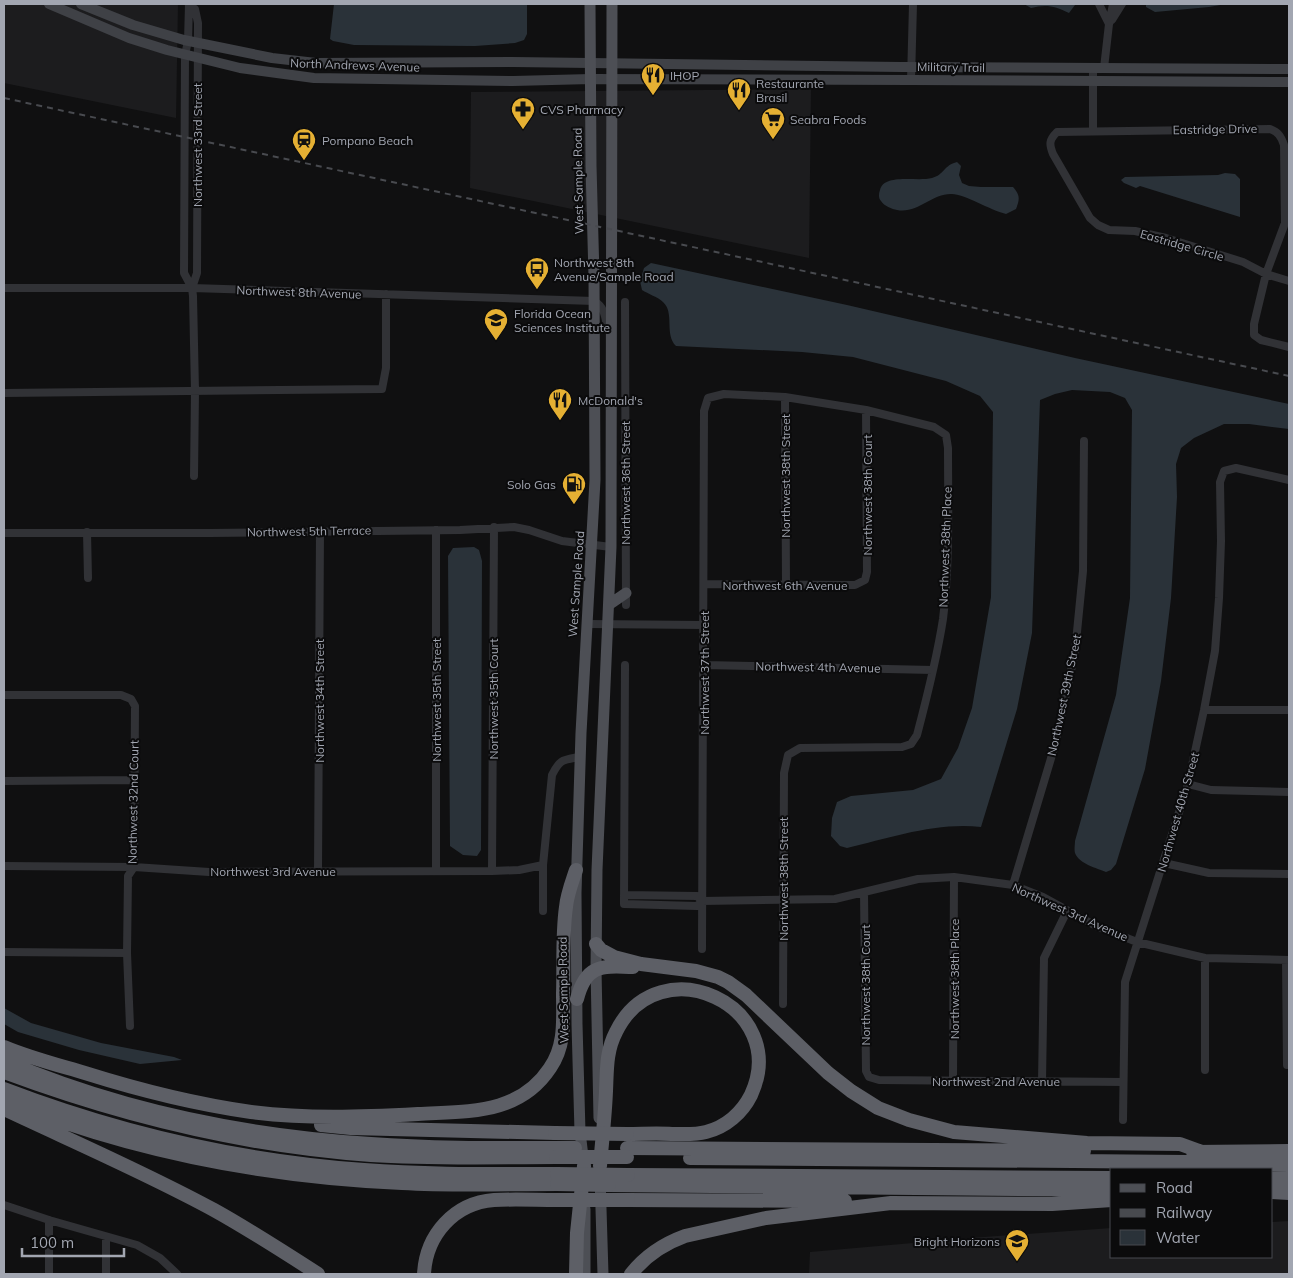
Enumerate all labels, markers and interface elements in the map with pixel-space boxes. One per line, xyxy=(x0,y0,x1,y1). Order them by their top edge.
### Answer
street label: North Andrews Avenue xyxy=(290,55,420,75)
street label: Military Trail xyxy=(917,59,985,75)
restaurant icon: IHOP xyxy=(640,62,666,96)
place label: IHOP xyxy=(670,68,700,83)
place label: Restaurante Brasil xyxy=(756,76,824,105)
restaurant icon: Restaurante Brasil xyxy=(726,77,752,111)
street label: Northwest 33rd Street xyxy=(190,83,205,207)
pharmacy icon: CVS Pharmacy xyxy=(510,96,536,130)
place label: CVS Pharmacy xyxy=(540,102,624,117)
supermarket icon: Seabra Foods xyxy=(760,106,786,140)
place label: Seabra Foods xyxy=(790,112,866,127)
street label: Eastridge Drive xyxy=(1173,121,1257,137)
station icon: Pompano Beach xyxy=(291,127,317,161)
street label: West Sample Road xyxy=(570,128,586,234)
place label: Pompano Beach xyxy=(322,133,413,148)
street label: Eastridge Circle xyxy=(1138,226,1226,264)
place label: Northwest 8th Avenue/Sample Road xyxy=(554,255,674,284)
bus stop icon: Northwest 8th Avenue/Sample Road xyxy=(524,256,550,290)
street label: Northwest 8th Avenue xyxy=(236,282,362,302)
place label: Florida Ocean Sciences Institute xyxy=(514,306,610,335)
school or university icon: Florida Ocean Sciences Institute xyxy=(483,307,509,341)
restaurant icon: McDonald's xyxy=(547,387,573,421)
place label: McDonald's xyxy=(578,393,643,408)
street label: Northwest 38th Street xyxy=(778,414,793,538)
street label: Northwest 36th Street xyxy=(618,421,633,545)
street label: Northwest 38th Court xyxy=(860,435,875,555)
fuel station icon: Solo Gas xyxy=(561,471,587,505)
place label: Solo Gas xyxy=(507,477,556,492)
street label: Northwest 38th Place xyxy=(935,486,955,608)
street label: Northwest 5th Terrace xyxy=(247,522,371,540)
street label: West Sample Road xyxy=(565,530,587,638)
street label: Northwest 6th Avenue xyxy=(722,578,848,593)
street label: Northwest 37th Street xyxy=(697,611,712,735)
street label: Northwest 39th Street xyxy=(1044,633,1084,757)
street label: Northwest 35th Street xyxy=(429,638,444,762)
street label: Northwest 34th Street xyxy=(312,639,327,763)
street label: Northwest 35th Court xyxy=(486,639,501,759)
street label: Northwest 4th Avenue xyxy=(755,658,881,676)
street label: Northwest 32nd Court xyxy=(124,740,142,864)
street label: Northwest 40th Street xyxy=(1154,750,1202,874)
street label: Northwest 38th Street xyxy=(776,817,791,941)
street label: Northwest 3rd Avenue xyxy=(210,864,336,879)
street label: Northwest 3rd Avenue xyxy=(1010,880,1130,944)
street label: Northwest 38th Place xyxy=(947,919,962,1039)
street label: Northwest 38th Court xyxy=(858,925,873,1045)
street label: West Sample Road xyxy=(555,937,571,1043)
street label: Northwest 2nd Avenue xyxy=(932,1074,1060,1089)
legend xyxy=(1110,1168,1273,1258)
text: Road xyxy=(1156,1178,1193,1197)
text: Railway xyxy=(1156,1203,1212,1222)
scale bar xyxy=(22,1226,125,1258)
school or university icon: Bright Horizons xyxy=(1004,1228,1030,1262)
text: Water xyxy=(1156,1228,1200,1247)
text: 100 m xyxy=(30,1233,74,1252)
place label: Bright Horizons xyxy=(914,1234,1000,1249)

